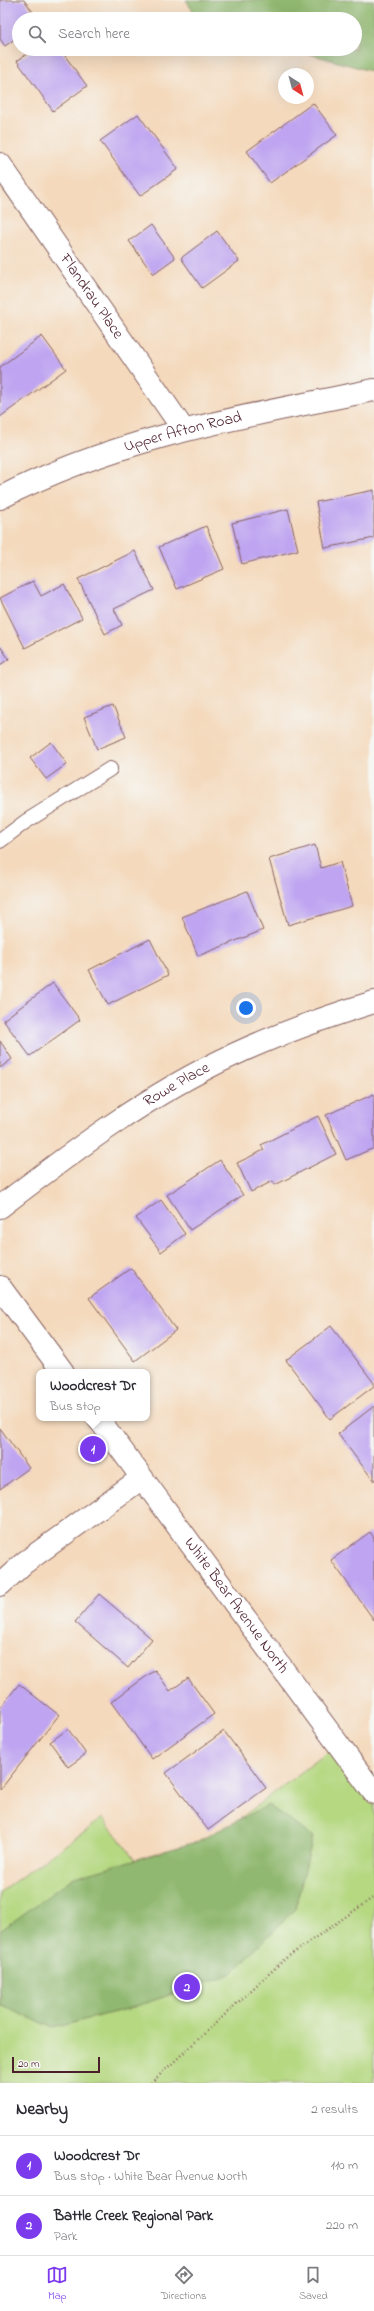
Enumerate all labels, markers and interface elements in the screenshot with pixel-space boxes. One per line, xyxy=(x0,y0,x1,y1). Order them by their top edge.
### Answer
search box xyxy=(12,12,362,56)
icon: search xyxy=(26,23,48,45)
text: Search here xyxy=(58,23,130,45)
north arrow xyxy=(278,68,314,104)
street label: Flandrau Place xyxy=(53,248,130,345)
street label: Upper Afton Road xyxy=(121,405,244,459)
your location xyxy=(236,998,256,1018)
street label: Rowe Place xyxy=(139,1056,215,1113)
popup xyxy=(36,1369,150,1421)
text: Woodcrest Dr xyxy=(50,1375,136,1397)
text: Bus stop xyxy=(50,1397,101,1416)
pin: 1 xyxy=(80,1434,106,1464)
street label: White Bear Avenue North xyxy=(178,1532,294,1679)
pin: 2 xyxy=(174,1972,200,2002)
scale bar xyxy=(12,2055,100,2074)
text: 20 m xyxy=(18,2056,40,2072)
text: Nearby xyxy=(16,2097,68,2122)
text: 2 results xyxy=(311,2100,358,2119)
text: Woodcrest Dr xyxy=(54,2145,140,2167)
text: 1 xyxy=(27,2156,31,2175)
text: 110 m xyxy=(331,2156,358,2175)
text: Bus stop · White Bear Avenue North xyxy=(54,2167,247,2186)
text: Battle Creek Regional Park xyxy=(54,2205,213,2227)
text: 2 xyxy=(26,2216,32,2235)
text: 220 m xyxy=(326,2216,358,2235)
text: Park xyxy=(54,2227,78,2246)
tab: Map xyxy=(46,2264,68,2304)
tab: Directions xyxy=(161,2264,207,2304)
tab: Saved xyxy=(299,2264,328,2304)

